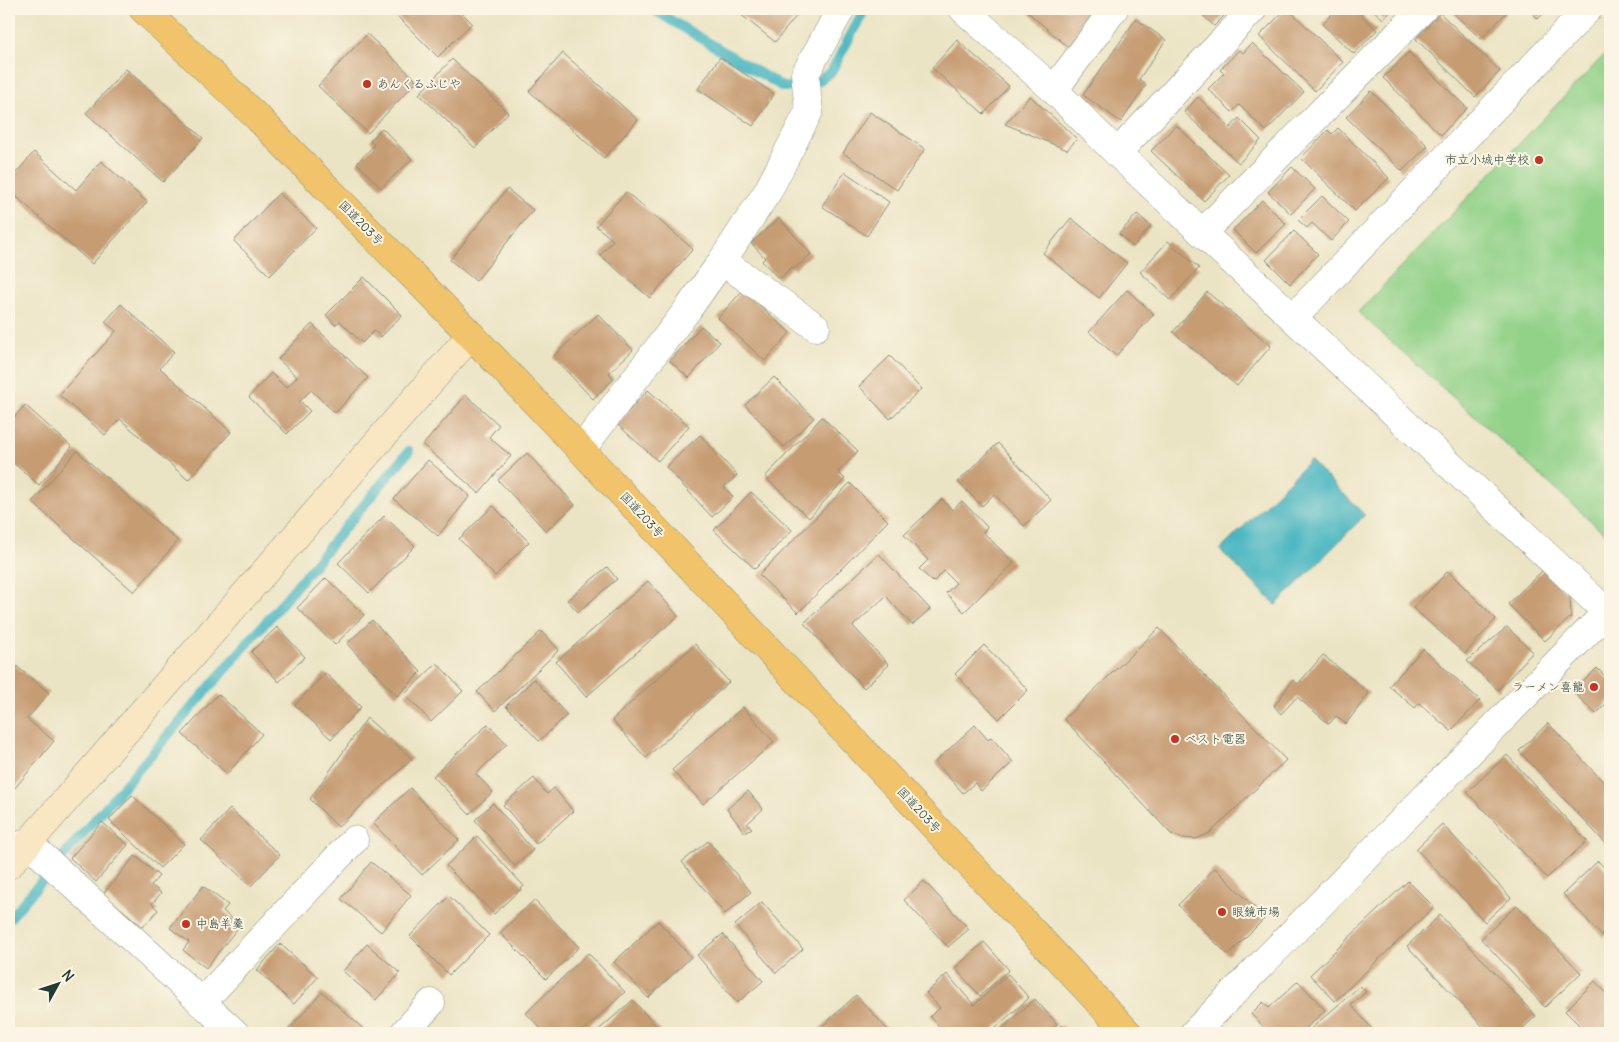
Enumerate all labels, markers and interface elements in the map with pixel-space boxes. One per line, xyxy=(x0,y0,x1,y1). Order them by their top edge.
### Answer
place label: あんくるふじや xyxy=(377,76,461,91)
marker: あんくるふじや xyxy=(361,78,373,90)
place label: 市立小城中学校 xyxy=(1445,152,1529,167)
marker: 市立小城中学校 xyxy=(1533,154,1545,166)
street label: 国道203号 xyxy=(336,197,387,248)
street label: 国道203号 xyxy=(617,489,667,541)
place label: ラーメン喜龍 xyxy=(1512,679,1584,694)
marker: ラーメン喜龍 xyxy=(1588,681,1600,693)
place label: ベスト電器 xyxy=(1185,731,1246,746)
marker: ベスト電器 xyxy=(1169,733,1181,745)
street label: 国道203号 xyxy=(894,784,944,836)
place label: 眼鏡市場 xyxy=(1232,904,1280,919)
marker: 眼鏡市場 xyxy=(1216,906,1228,918)
place label: 中島羊羹 xyxy=(196,916,244,931)
marker: 中島羊羹 xyxy=(180,918,192,930)
north arrow xyxy=(32,960,82,1010)
text: N xyxy=(58,966,78,985)

